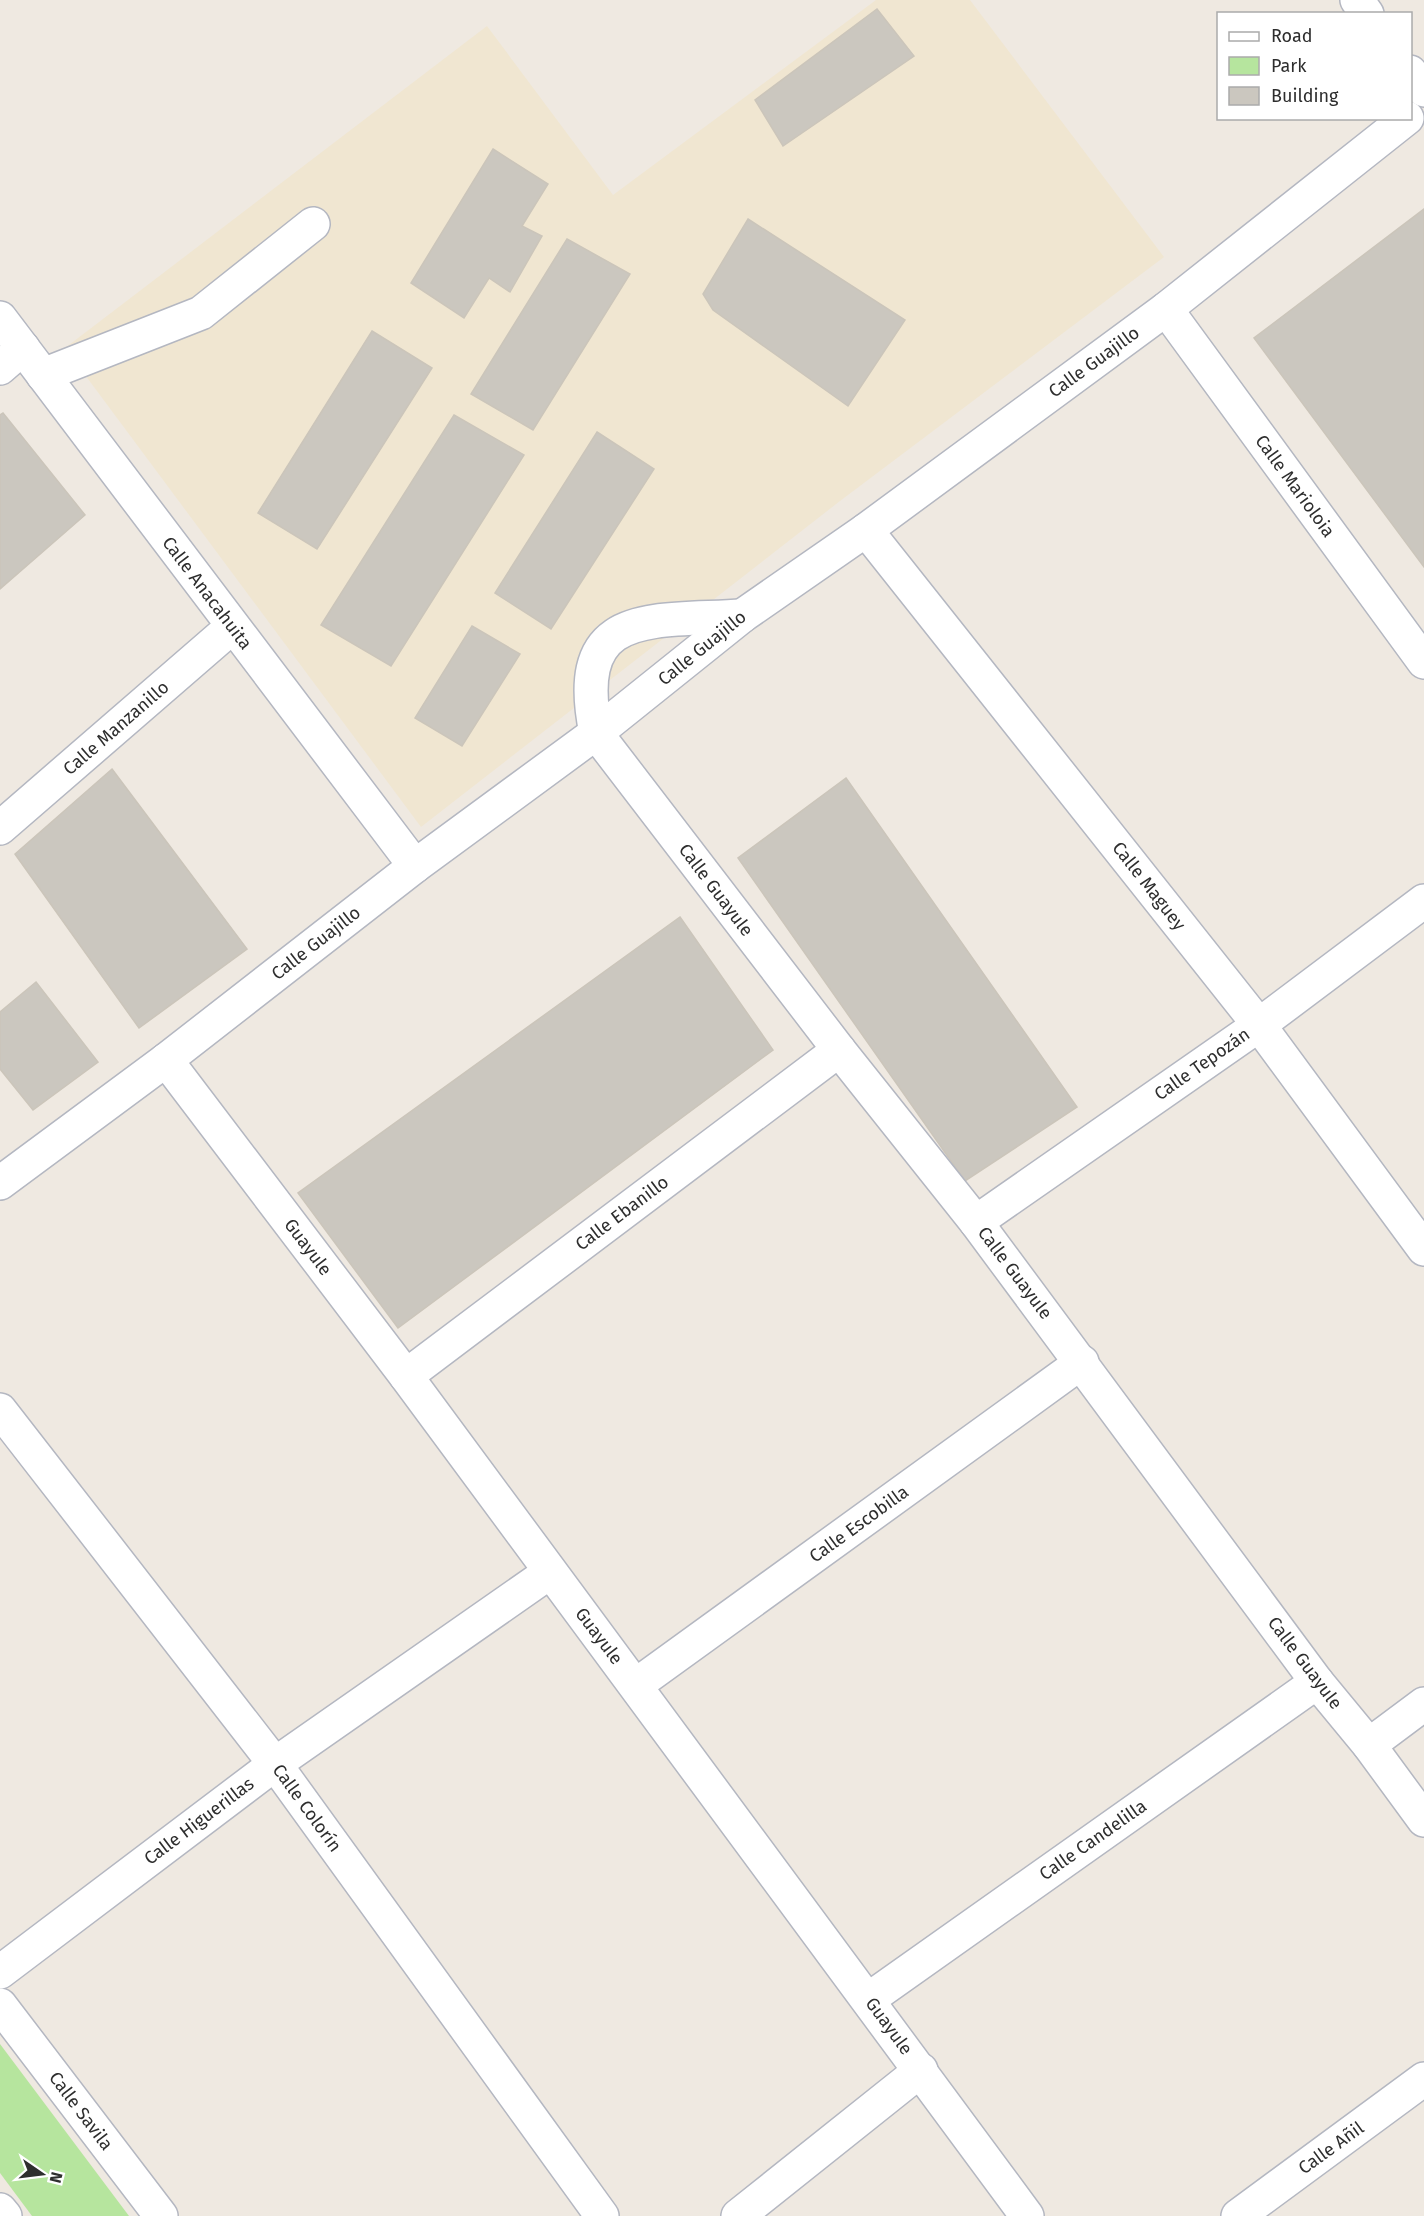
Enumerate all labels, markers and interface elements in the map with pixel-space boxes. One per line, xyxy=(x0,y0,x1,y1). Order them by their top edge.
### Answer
legend xyxy=(1217,12,1412,120)
text: Road xyxy=(1271,25,1313,47)
text: Park xyxy=(1271,55,1307,77)
text: Building xyxy=(1271,85,1339,107)
street label: Calle Guajillo xyxy=(1044,322,1144,402)
street label: Calle Marioloia xyxy=(1250,430,1340,542)
street label: Calle Anacahuita xyxy=(157,532,257,654)
street label: Calle Guajillo xyxy=(653,606,751,690)
street label: Calle Manzanillo xyxy=(59,676,173,780)
street label: Calle Maguey xyxy=(1108,837,1191,935)
street label: Calle Guayule xyxy=(674,839,758,941)
street label: Calle Guajillo xyxy=(267,901,365,985)
street label: Calle Tepozán xyxy=(1150,1023,1254,1105)
street label: Calle Ebanillo xyxy=(571,1171,673,1255)
street label: Guayule xyxy=(279,1214,337,1280)
street label: Calle Guayule xyxy=(973,1222,1057,1324)
street label: Calle Escobilla xyxy=(805,1481,913,1567)
street label: Guayule xyxy=(570,1603,628,1669)
street label: Calle Guayule xyxy=(1263,1612,1347,1714)
street label: Calle Colorín xyxy=(268,1760,346,1856)
street label: Calle Higuerillas xyxy=(140,1773,258,1869)
street label: Calle Candelilla xyxy=(1035,1795,1151,1885)
street label: Guayule xyxy=(861,1993,917,2059)
street label: Calle Savila xyxy=(44,2067,118,2155)
street label: Calle Añil xyxy=(1294,2117,1368,2179)
north arrow xyxy=(12,2144,72,2204)
text: N xyxy=(46,2170,67,2185)

